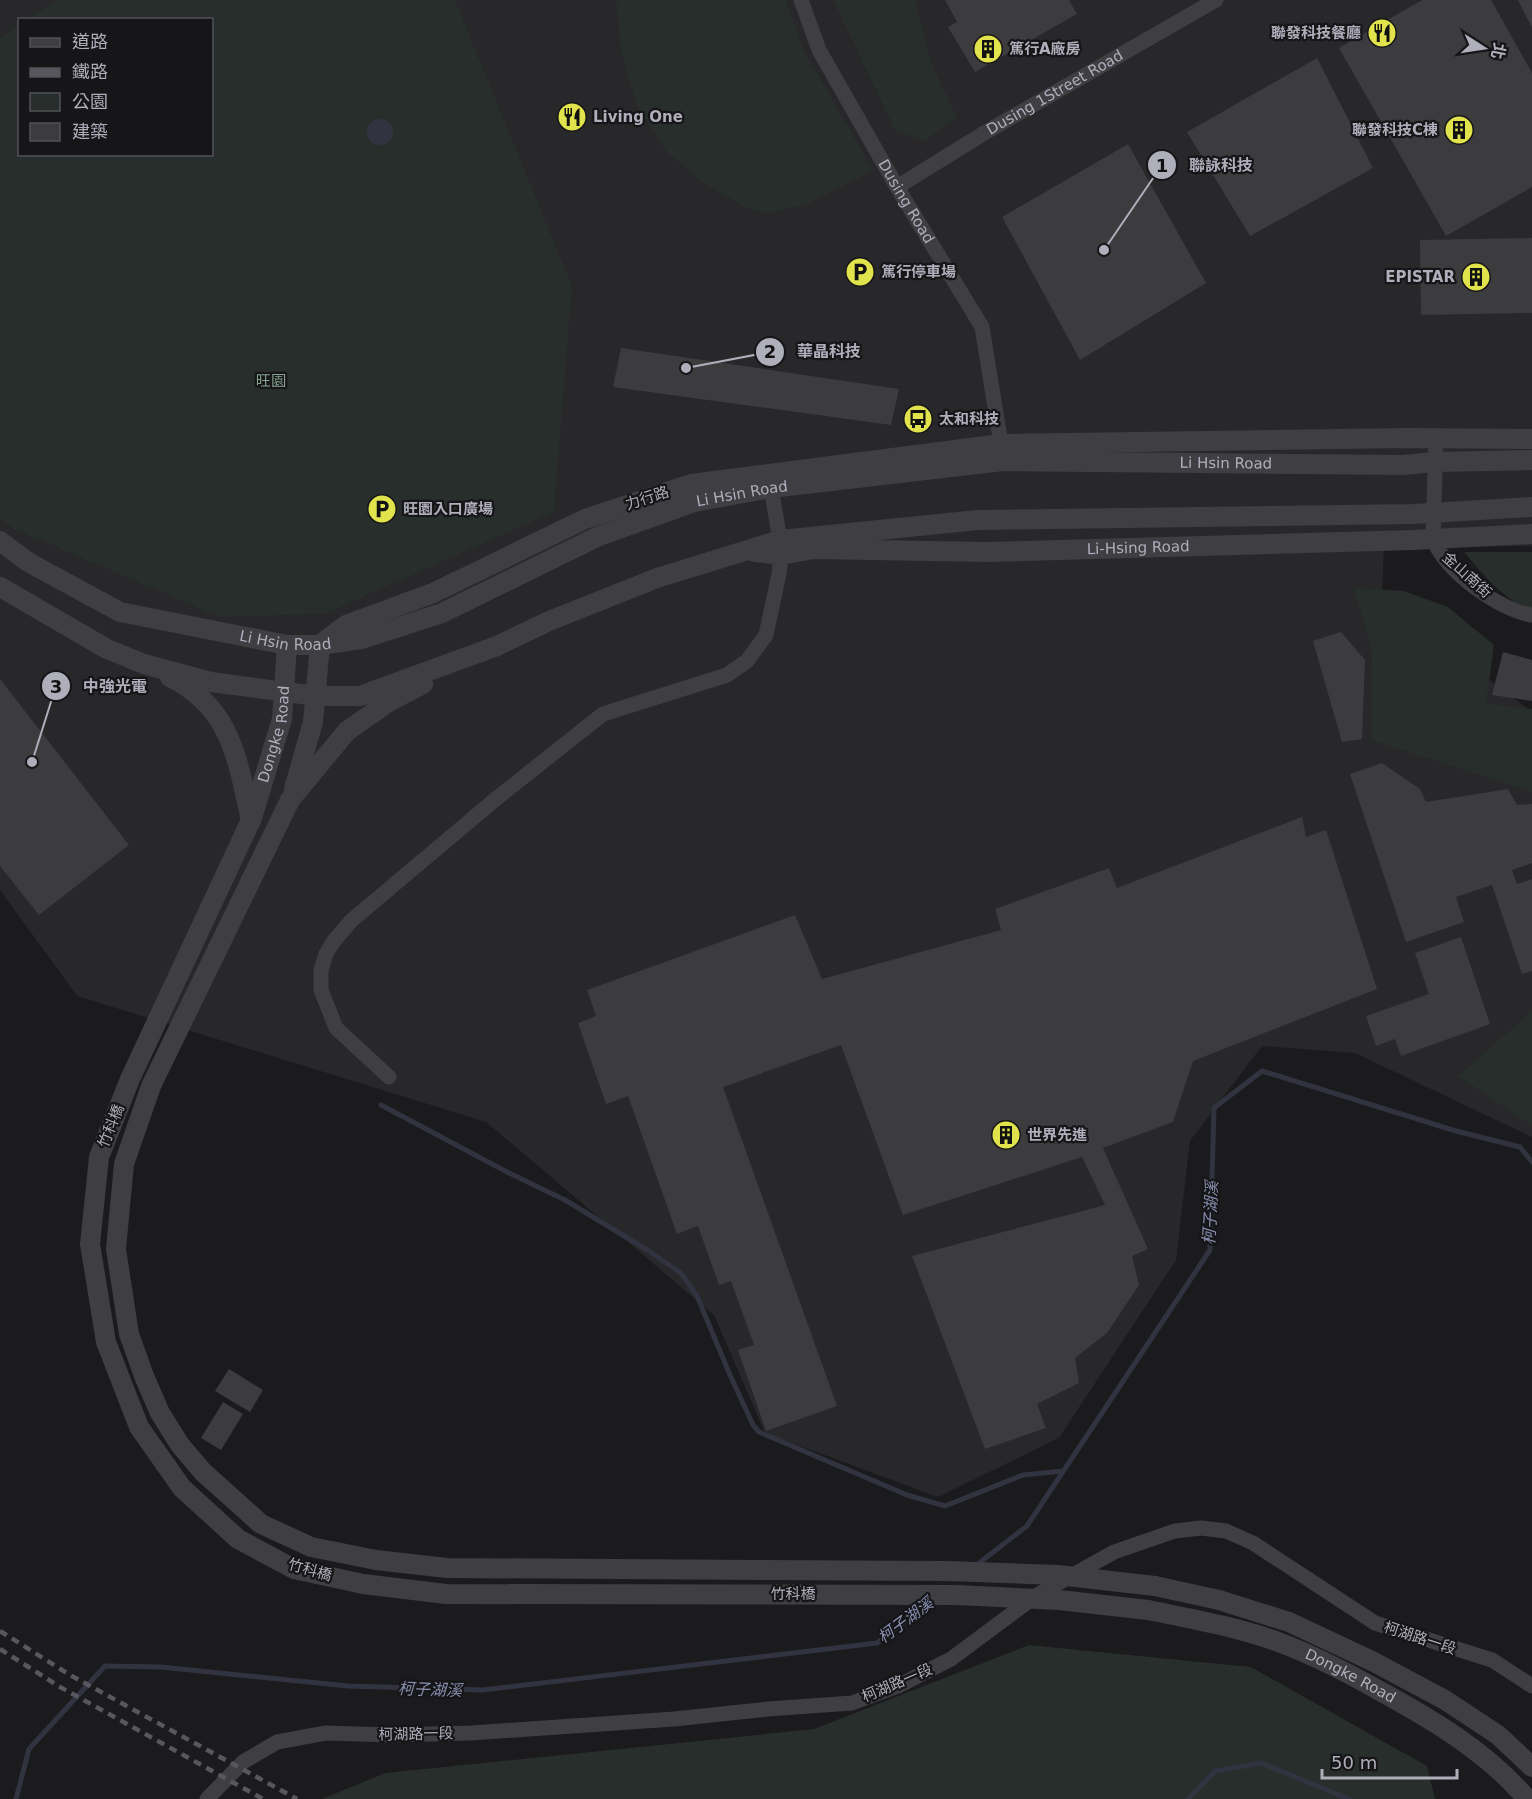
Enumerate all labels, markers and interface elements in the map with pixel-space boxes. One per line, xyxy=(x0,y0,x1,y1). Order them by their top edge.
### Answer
restaurant icon: 聯發科技餐廳 xyxy=(1366,17,1398,49)
legend xyxy=(18,18,213,156)
north arrow xyxy=(1454,18,1514,78)
place label: 聯發科技餐廳 xyxy=(1271,24,1361,42)
text: 道路 xyxy=(72,31,108,52)
building icon: 篤行A廠房 xyxy=(972,33,1004,65)
place label: 篤行A廠房 xyxy=(1009,40,1081,58)
text: 北 xyxy=(1487,41,1509,61)
street label: Dusing 1Street Road xyxy=(983,46,1126,139)
text: 鐵路 xyxy=(72,61,108,82)
text: 公園 xyxy=(72,91,108,112)
restaurant icon: Living One xyxy=(556,101,588,133)
place label: Living One xyxy=(593,108,683,126)
building icon: 聯發科技C棟 xyxy=(1443,114,1475,146)
text: 建築 xyxy=(72,121,108,142)
place label: 聯發科技C棟 xyxy=(1352,121,1438,139)
callout: 聯詠科技 xyxy=(1147,148,1265,182)
text: 1 xyxy=(1156,155,1168,176)
street label: Dusing Road xyxy=(874,156,938,247)
text: 聯詠科技 xyxy=(1189,156,1253,175)
parking icon: 篤行停車場 xyxy=(844,256,876,288)
building icon: EPISTAR xyxy=(1460,261,1492,293)
place label: 篤行停車場 xyxy=(881,263,956,281)
place label: EPISTAR xyxy=(1385,268,1455,286)
callout: 華晶科技 xyxy=(755,335,873,369)
text: 2 xyxy=(764,341,776,362)
text: 華晶科技 xyxy=(797,342,861,361)
park label: 旺園 xyxy=(256,372,286,390)
bus stop icon: 太和科技 xyxy=(902,403,934,435)
place label: 太和科技 xyxy=(939,410,999,428)
street label: Li Hsin Road xyxy=(1180,454,1272,473)
street label: Li Hsin Road xyxy=(695,477,789,510)
street label: 力行路 xyxy=(623,482,671,514)
parking icon: 旺園入口廣場 xyxy=(366,493,398,525)
place label: 旺園入口廣場 xyxy=(403,500,493,518)
street label: Li-Hsing Road xyxy=(1087,537,1190,558)
street label: 金山南街 xyxy=(1439,548,1495,602)
street label: Li Hsin Road xyxy=(238,627,333,654)
callout: 中強光電 xyxy=(41,669,159,703)
text: 3 xyxy=(50,676,62,697)
text: 中強光電 xyxy=(83,677,147,696)
street label: Dongke Road xyxy=(254,685,293,785)
street label: 竹科橋 xyxy=(94,1102,128,1150)
building icon: 世界先進 xyxy=(990,1119,1022,1151)
place label: 世界先進 xyxy=(1027,1126,1087,1144)
water label: 柯子湖溪 xyxy=(1199,1179,1222,1245)
street label: 竹科橋 xyxy=(286,1555,334,1585)
street label: 竹科橋 xyxy=(770,1585,816,1603)
water label: 柯子湖溪 xyxy=(874,1592,938,1647)
street label: 柯湖路一段 xyxy=(1382,1618,1458,1658)
street label: Dongke Road xyxy=(1302,1645,1399,1707)
street label: 柯湖路一段 xyxy=(859,1660,935,1706)
water label: 柯子湖溪 xyxy=(398,1679,464,1700)
street label: 柯湖路一段 xyxy=(378,1724,454,1744)
scale bar xyxy=(1322,1742,1457,1780)
text: 50 m xyxy=(1331,1752,1377,1773)

